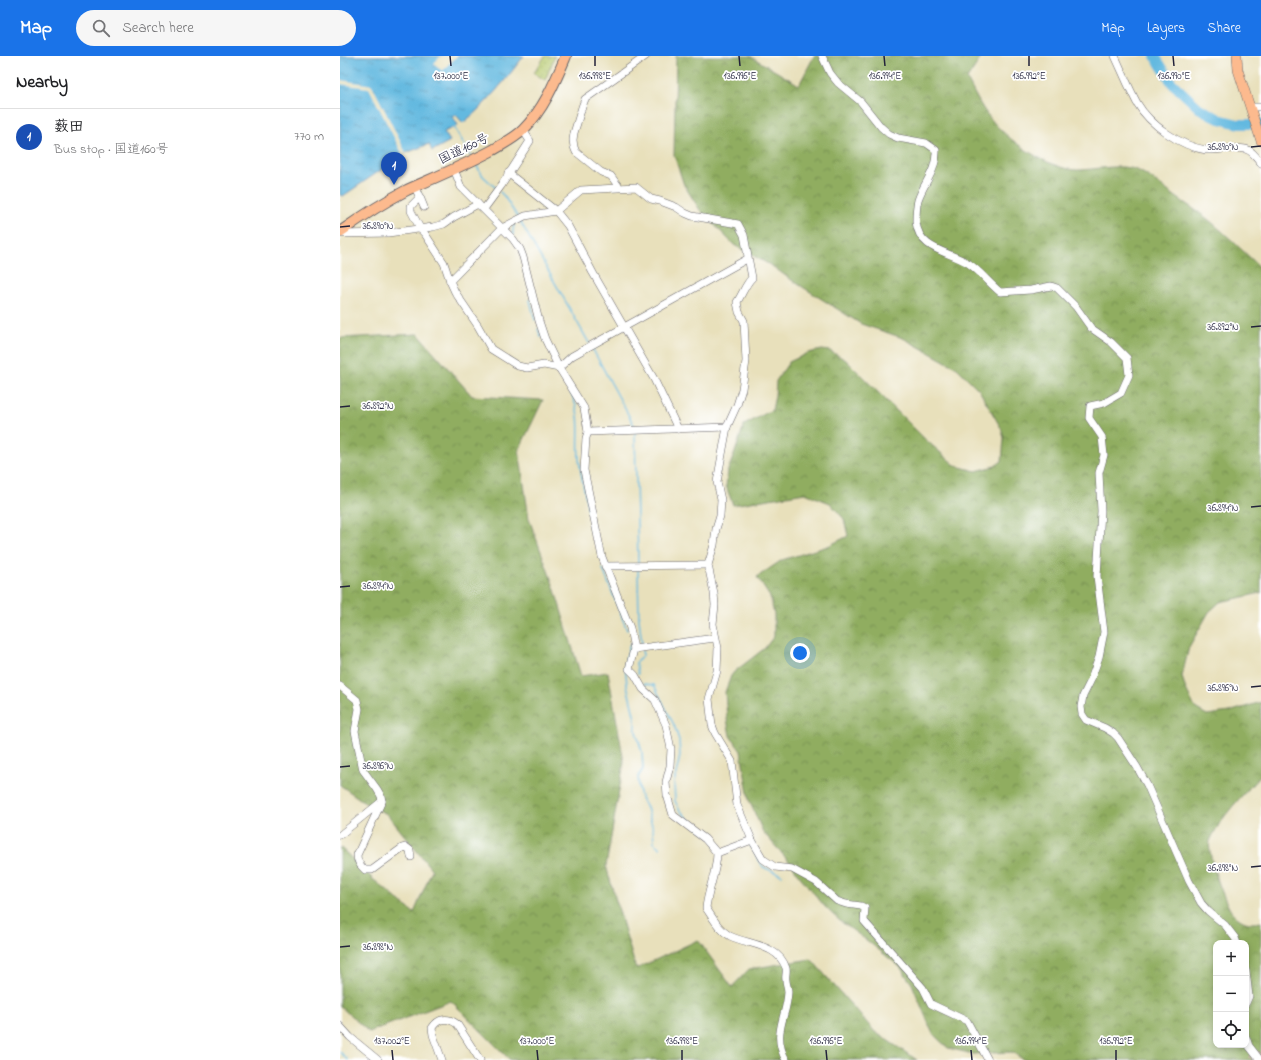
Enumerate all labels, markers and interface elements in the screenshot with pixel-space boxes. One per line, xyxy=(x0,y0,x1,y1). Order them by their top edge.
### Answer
search box xyxy=(76,10,356,46)
text: Map xyxy=(20,15,52,42)
icon: search xyxy=(90,17,112,39)
text: Search here xyxy=(122,17,194,39)
text: Map xyxy=(1101,18,1125,39)
text: Layers xyxy=(1147,18,1185,39)
text: Share xyxy=(1207,18,1241,39)
text: 137.000°E xyxy=(433,69,469,84)
text: 136.998°E xyxy=(579,69,611,84)
text: 136.996°E xyxy=(724,69,756,84)
text: 136.994°E xyxy=(869,69,901,84)
text: 136.992°E xyxy=(1012,69,1046,84)
text: 136.990°E xyxy=(1158,69,1190,84)
text: Nearby xyxy=(16,70,68,95)
text: 薮田 xyxy=(54,116,84,138)
text: 1 xyxy=(27,127,31,146)
text: 770 m xyxy=(294,127,324,146)
street label: 国道160号 xyxy=(435,129,493,169)
text: Bus stop · 国道160号 xyxy=(54,140,169,159)
text: 36.890°N xyxy=(1207,140,1239,155)
pin: 1 xyxy=(381,152,407,185)
text: 36.890°N xyxy=(362,219,394,234)
text: 36.892°N xyxy=(1207,320,1239,335)
text: 36.892°N xyxy=(362,399,394,414)
text: 36.894°N xyxy=(1208,501,1239,516)
text: 36.894°N xyxy=(363,579,394,594)
your location xyxy=(790,643,810,663)
text: 36.896°N xyxy=(1207,681,1239,696)
text: 36.896°N xyxy=(362,759,394,774)
text: 36.898°N xyxy=(1208,861,1239,876)
text: 36.898°N xyxy=(363,940,394,955)
map controls xyxy=(1213,940,1249,1048)
button: + xyxy=(1213,940,1249,976)
button: − xyxy=(1213,976,1249,1012)
button: locate xyxy=(1213,1012,1249,1048)
text: 137.002°E xyxy=(374,1034,410,1049)
text: 137.000°E xyxy=(519,1034,555,1049)
text: 136.998°E xyxy=(666,1034,698,1049)
text: 136.996°E xyxy=(810,1034,842,1049)
text: 136.994°E xyxy=(955,1034,987,1049)
text: 136.992°E xyxy=(1099,1034,1133,1049)

